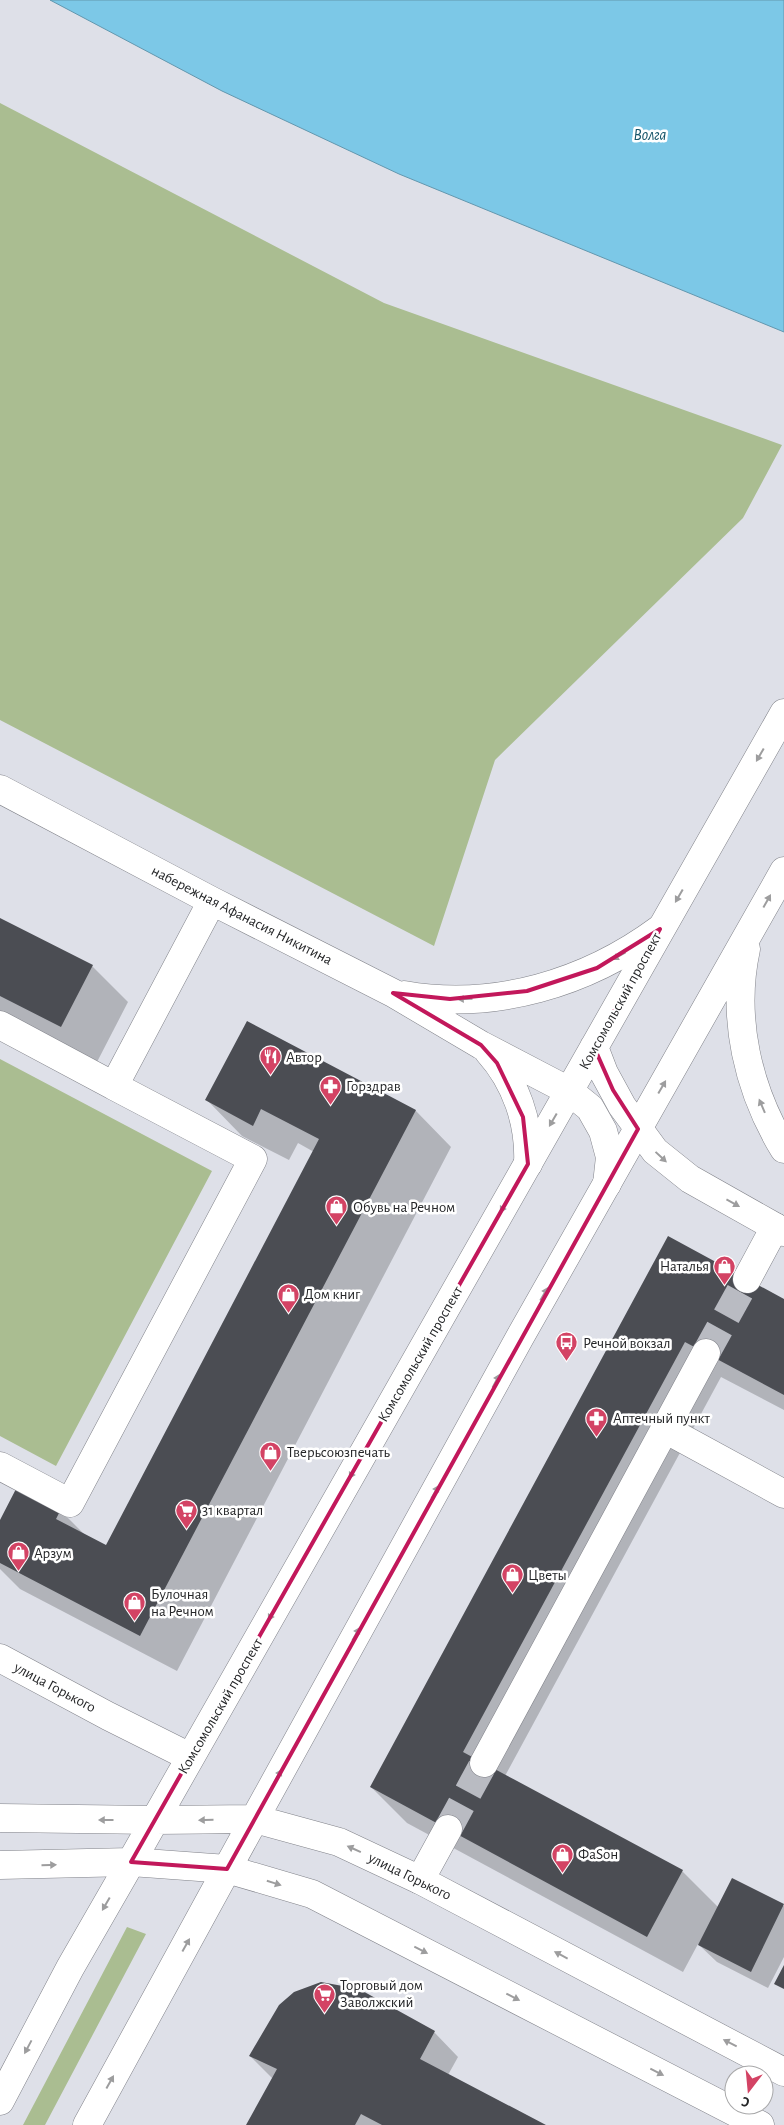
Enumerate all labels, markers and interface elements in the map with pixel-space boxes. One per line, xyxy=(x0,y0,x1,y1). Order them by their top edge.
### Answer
water label: Волга xyxy=(634,127,667,143)
one-way arrow xyxy=(755,748,764,762)
street label: набережная Афанасия Никитина xyxy=(149,863,335,968)
one-way arrow xyxy=(674,889,683,902)
one-way arrow xyxy=(763,894,772,907)
street label: Комсомольский проспект xyxy=(577,930,665,1072)
one-way arrow xyxy=(613,951,626,960)
one-way arrow xyxy=(456,995,472,1003)
restaurant icon: Автор xyxy=(258,1045,282,1076)
place label: Автор xyxy=(286,1050,322,1065)
pharmacy icon: Горздрав xyxy=(318,1074,342,1105)
place label: Горздрав xyxy=(346,1079,401,1094)
one-way arrow xyxy=(658,1079,666,1094)
one-way arrow xyxy=(757,1099,765,1113)
one-way arrow xyxy=(548,1113,557,1126)
one-way arrow xyxy=(655,1151,667,1163)
shop icon: Обувь на Речном xyxy=(325,1195,349,1226)
one-way arrow xyxy=(725,1199,740,1207)
place label: Обувь на Речном xyxy=(353,1200,455,1215)
one-way arrow xyxy=(499,1200,508,1213)
shop icon: Наталья xyxy=(713,1254,737,1285)
place label: Наталья xyxy=(660,1259,709,1274)
shop icon: Дом книг xyxy=(276,1282,300,1313)
street label: Комсомольский проспект xyxy=(375,1283,466,1425)
place label: Дом книг xyxy=(304,1287,361,1302)
one-way arrow xyxy=(540,1287,548,1302)
bus stop icon: Речной вокзал xyxy=(555,1331,579,1362)
place label: Речной вокзал xyxy=(583,1336,670,1351)
one-way arrow xyxy=(492,1374,500,1389)
pharmacy icon: Аптечный пункт xyxy=(585,1406,609,1437)
place label: Аптечный пункт xyxy=(613,1411,710,1426)
shop icon: Тверьсоюзпечать xyxy=(259,1440,283,1471)
place label: Тверьсоюзпечать xyxy=(287,1445,391,1460)
one-way arrow xyxy=(348,1466,357,1479)
one-way arrow xyxy=(431,1485,440,1498)
supermarket icon: 31 квартал xyxy=(174,1498,198,1529)
place label: 31 квартал xyxy=(202,1503,263,1518)
shop icon: Арзум xyxy=(6,1541,30,1572)
place label: Арзум xyxy=(34,1546,72,1561)
shop icon: Цветы xyxy=(500,1563,524,1594)
place label: Цветы xyxy=(528,1568,567,1583)
place label: Булочная на Речном xyxy=(151,1587,214,1619)
shop icon: Булочная на Речном xyxy=(123,1591,147,1622)
one-way arrow xyxy=(268,1607,277,1620)
one-way arrow xyxy=(352,1627,361,1640)
street label: Комсомольский проспект xyxy=(175,1635,266,1777)
street label: улица Горького xyxy=(11,1659,98,1715)
one-way arrow xyxy=(274,1769,282,1783)
one-way arrow xyxy=(98,1816,114,1824)
one-way arrow xyxy=(198,1816,214,1824)
shop icon: ФаSон xyxy=(550,1842,574,1873)
one-way arrow xyxy=(347,1845,361,1853)
place label: ФаSон xyxy=(578,1847,618,1862)
street label: улица Горького xyxy=(365,1850,454,1903)
one-way arrow xyxy=(41,1860,57,1868)
one-way arrow xyxy=(266,1879,281,1887)
one-way arrow xyxy=(102,1898,111,1911)
one-way arrow xyxy=(181,1938,190,1951)
one-way arrow xyxy=(414,1946,428,1954)
one-way arrow xyxy=(554,1951,568,1959)
place label: Торговый дом Заволжский xyxy=(340,1978,423,2010)
supermarket icon: Торговый дом Заволжский xyxy=(312,1982,336,2013)
one-way arrow xyxy=(506,1993,520,2001)
one-way arrow xyxy=(724,2039,737,2048)
one-way arrow xyxy=(24,2040,33,2054)
north arrow xyxy=(724,2065,774,2115)
one-way arrow xyxy=(650,2068,665,2076)
one-way arrow xyxy=(106,2075,114,2090)
text: С xyxy=(740,2094,751,2109)

